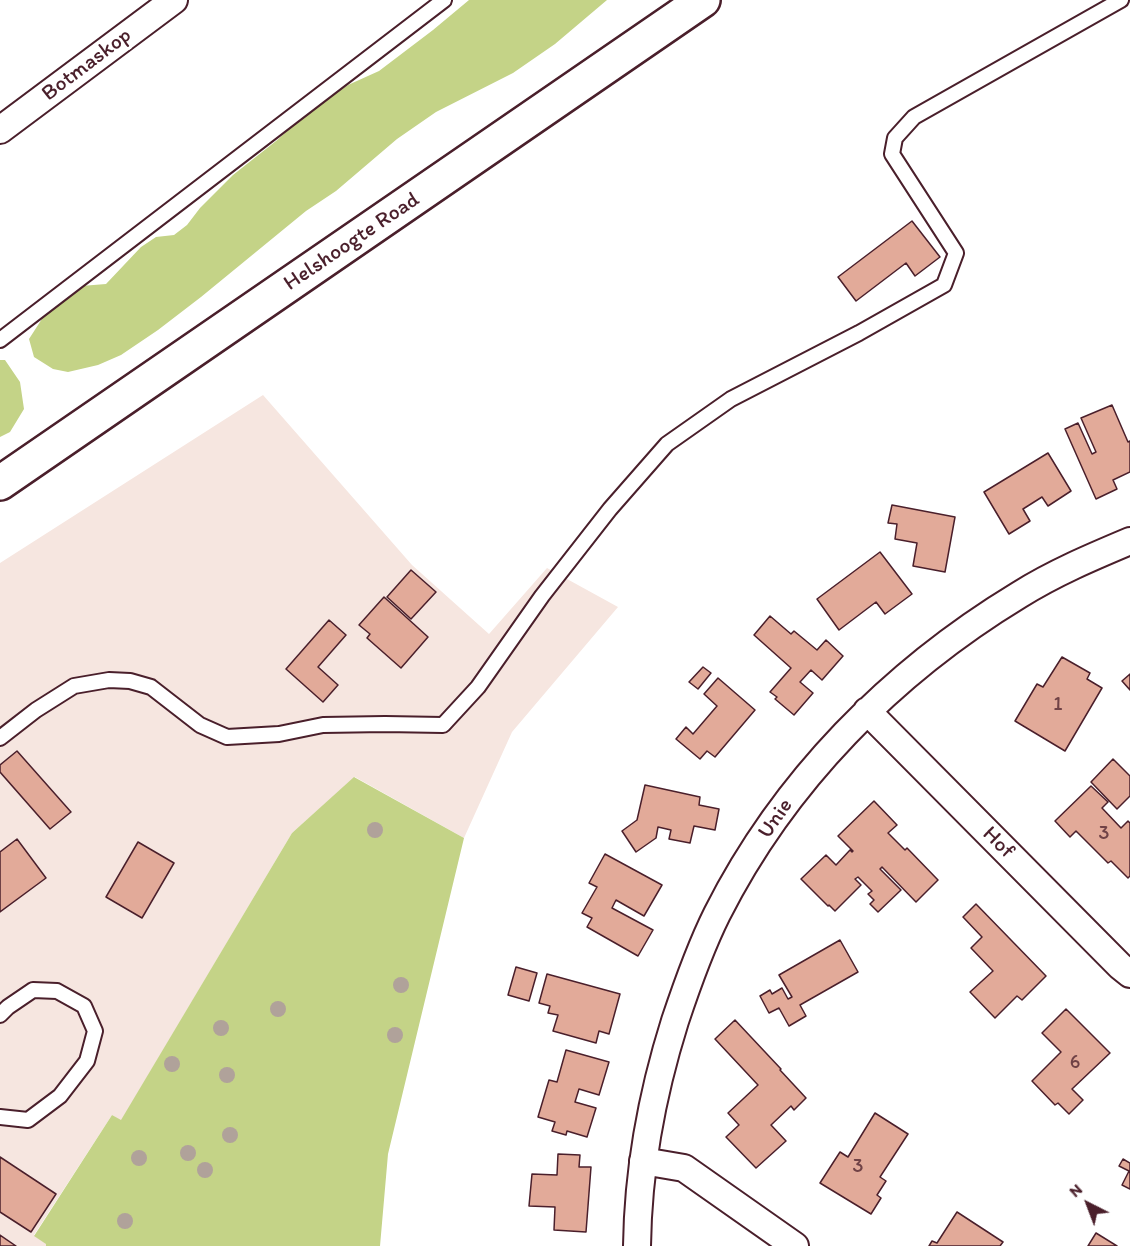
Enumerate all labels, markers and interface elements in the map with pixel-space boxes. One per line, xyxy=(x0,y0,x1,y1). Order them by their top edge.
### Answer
street label: Botmaskop xyxy=(37,23,137,107)
street label: Helshoogte Road xyxy=(279,187,425,297)
house number: 1 xyxy=(1053,693,1063,717)
street label: Unie xyxy=(753,794,799,844)
street label: Hof xyxy=(976,821,1020,865)
house number: 3 xyxy=(1099,822,1109,846)
house number: 6 xyxy=(1070,1051,1080,1075)
house number: 3 xyxy=(853,1155,863,1179)
north arrow xyxy=(1058,1174,1118,1234)
text: N xyxy=(1065,1180,1086,1201)

